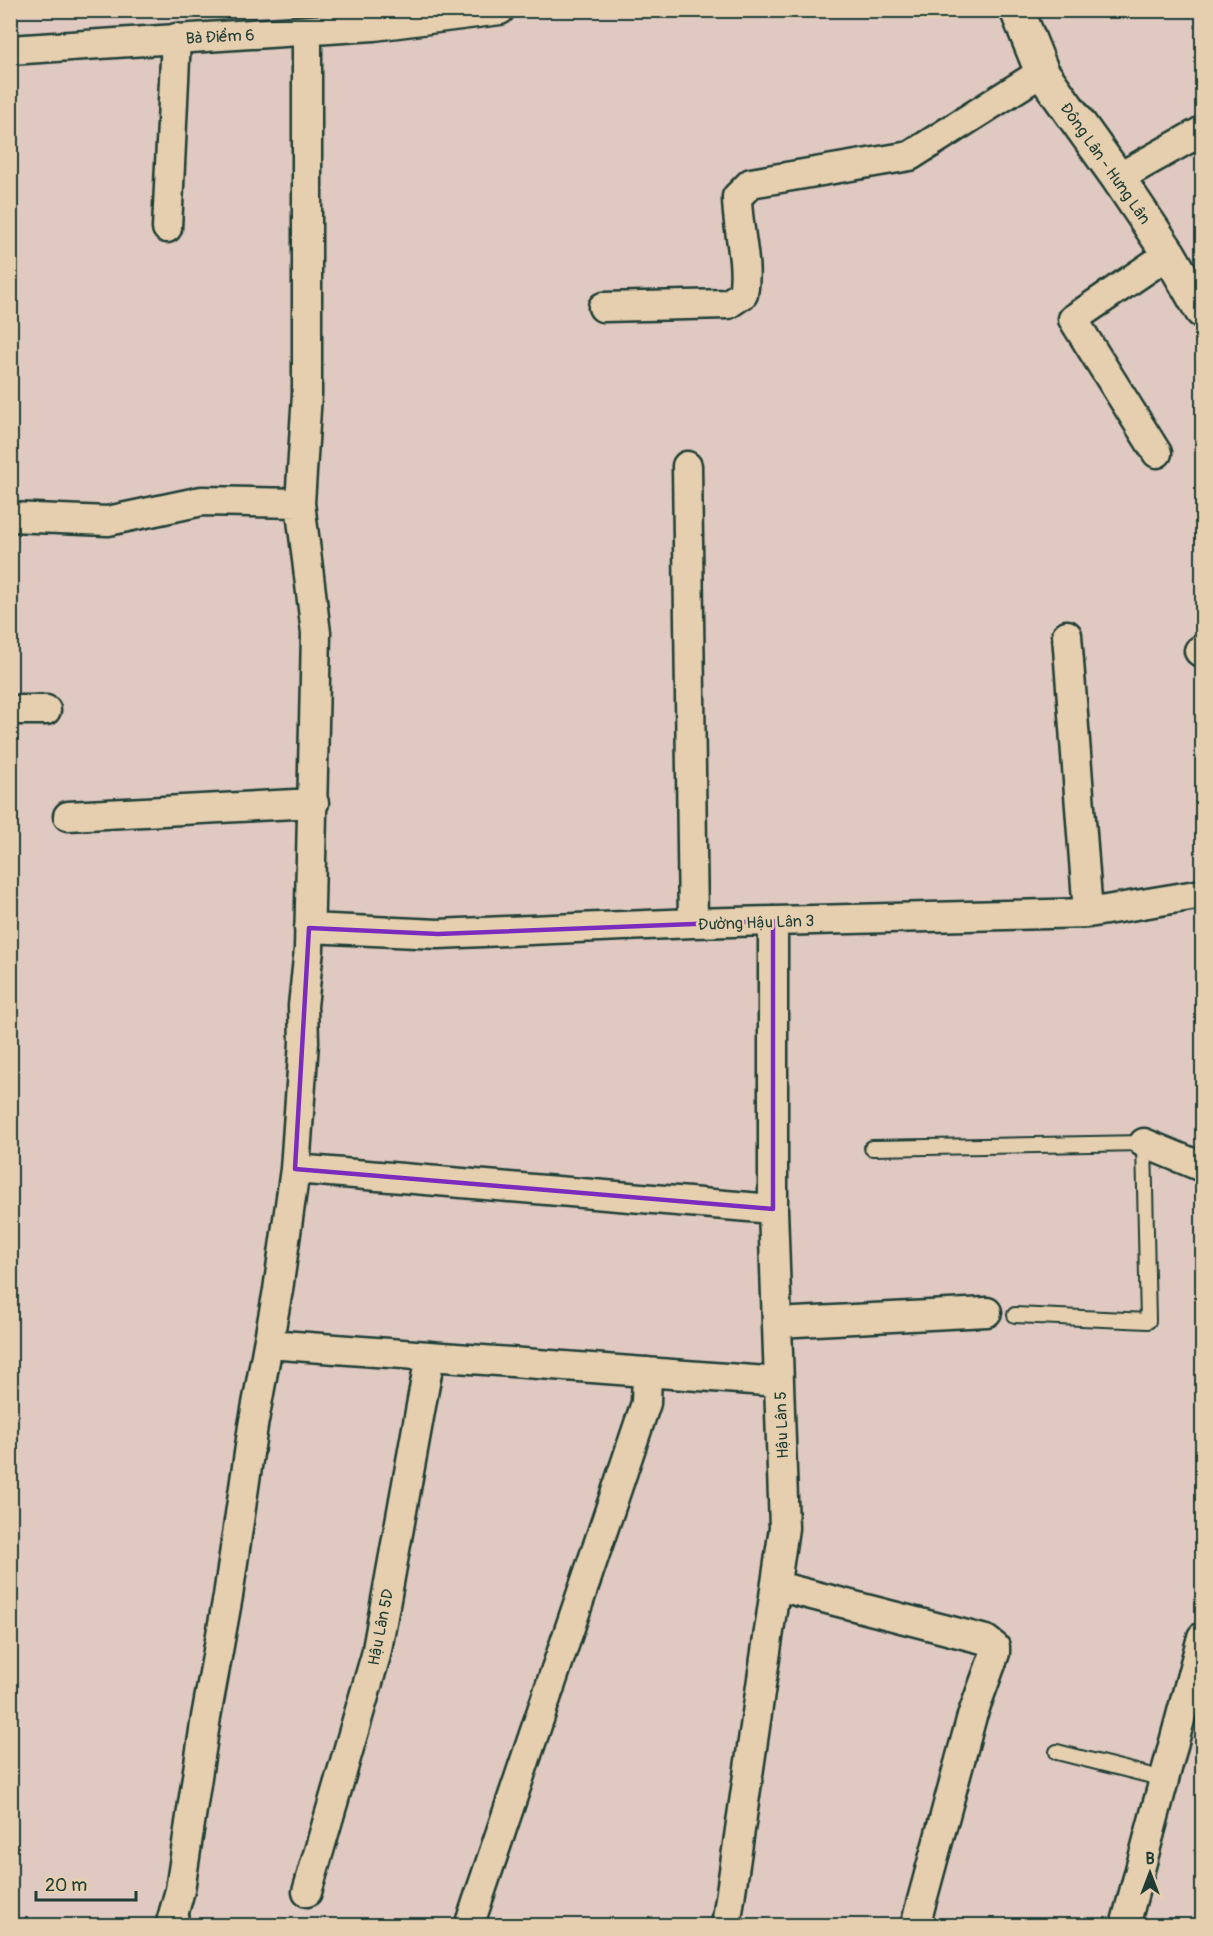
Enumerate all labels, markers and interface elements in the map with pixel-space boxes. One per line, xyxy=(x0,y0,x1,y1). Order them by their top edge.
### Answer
street label: Bà Điểm 6 xyxy=(185,25,255,49)
street label: Đông Lân - Hưng Lân xyxy=(1056,99,1155,228)
street label: Đường Hậu Lân 3 xyxy=(697,911,815,935)
street label: Hậu Lân 5 xyxy=(771,1391,793,1459)
street label: Hậu Lân 5D xyxy=(364,1587,398,1667)
north arrow xyxy=(1120,1843,1180,1903)
text: B xyxy=(1145,1849,1155,1869)
scale bar xyxy=(36,1864,136,1902)
text: 20 m xyxy=(45,1874,87,1897)

